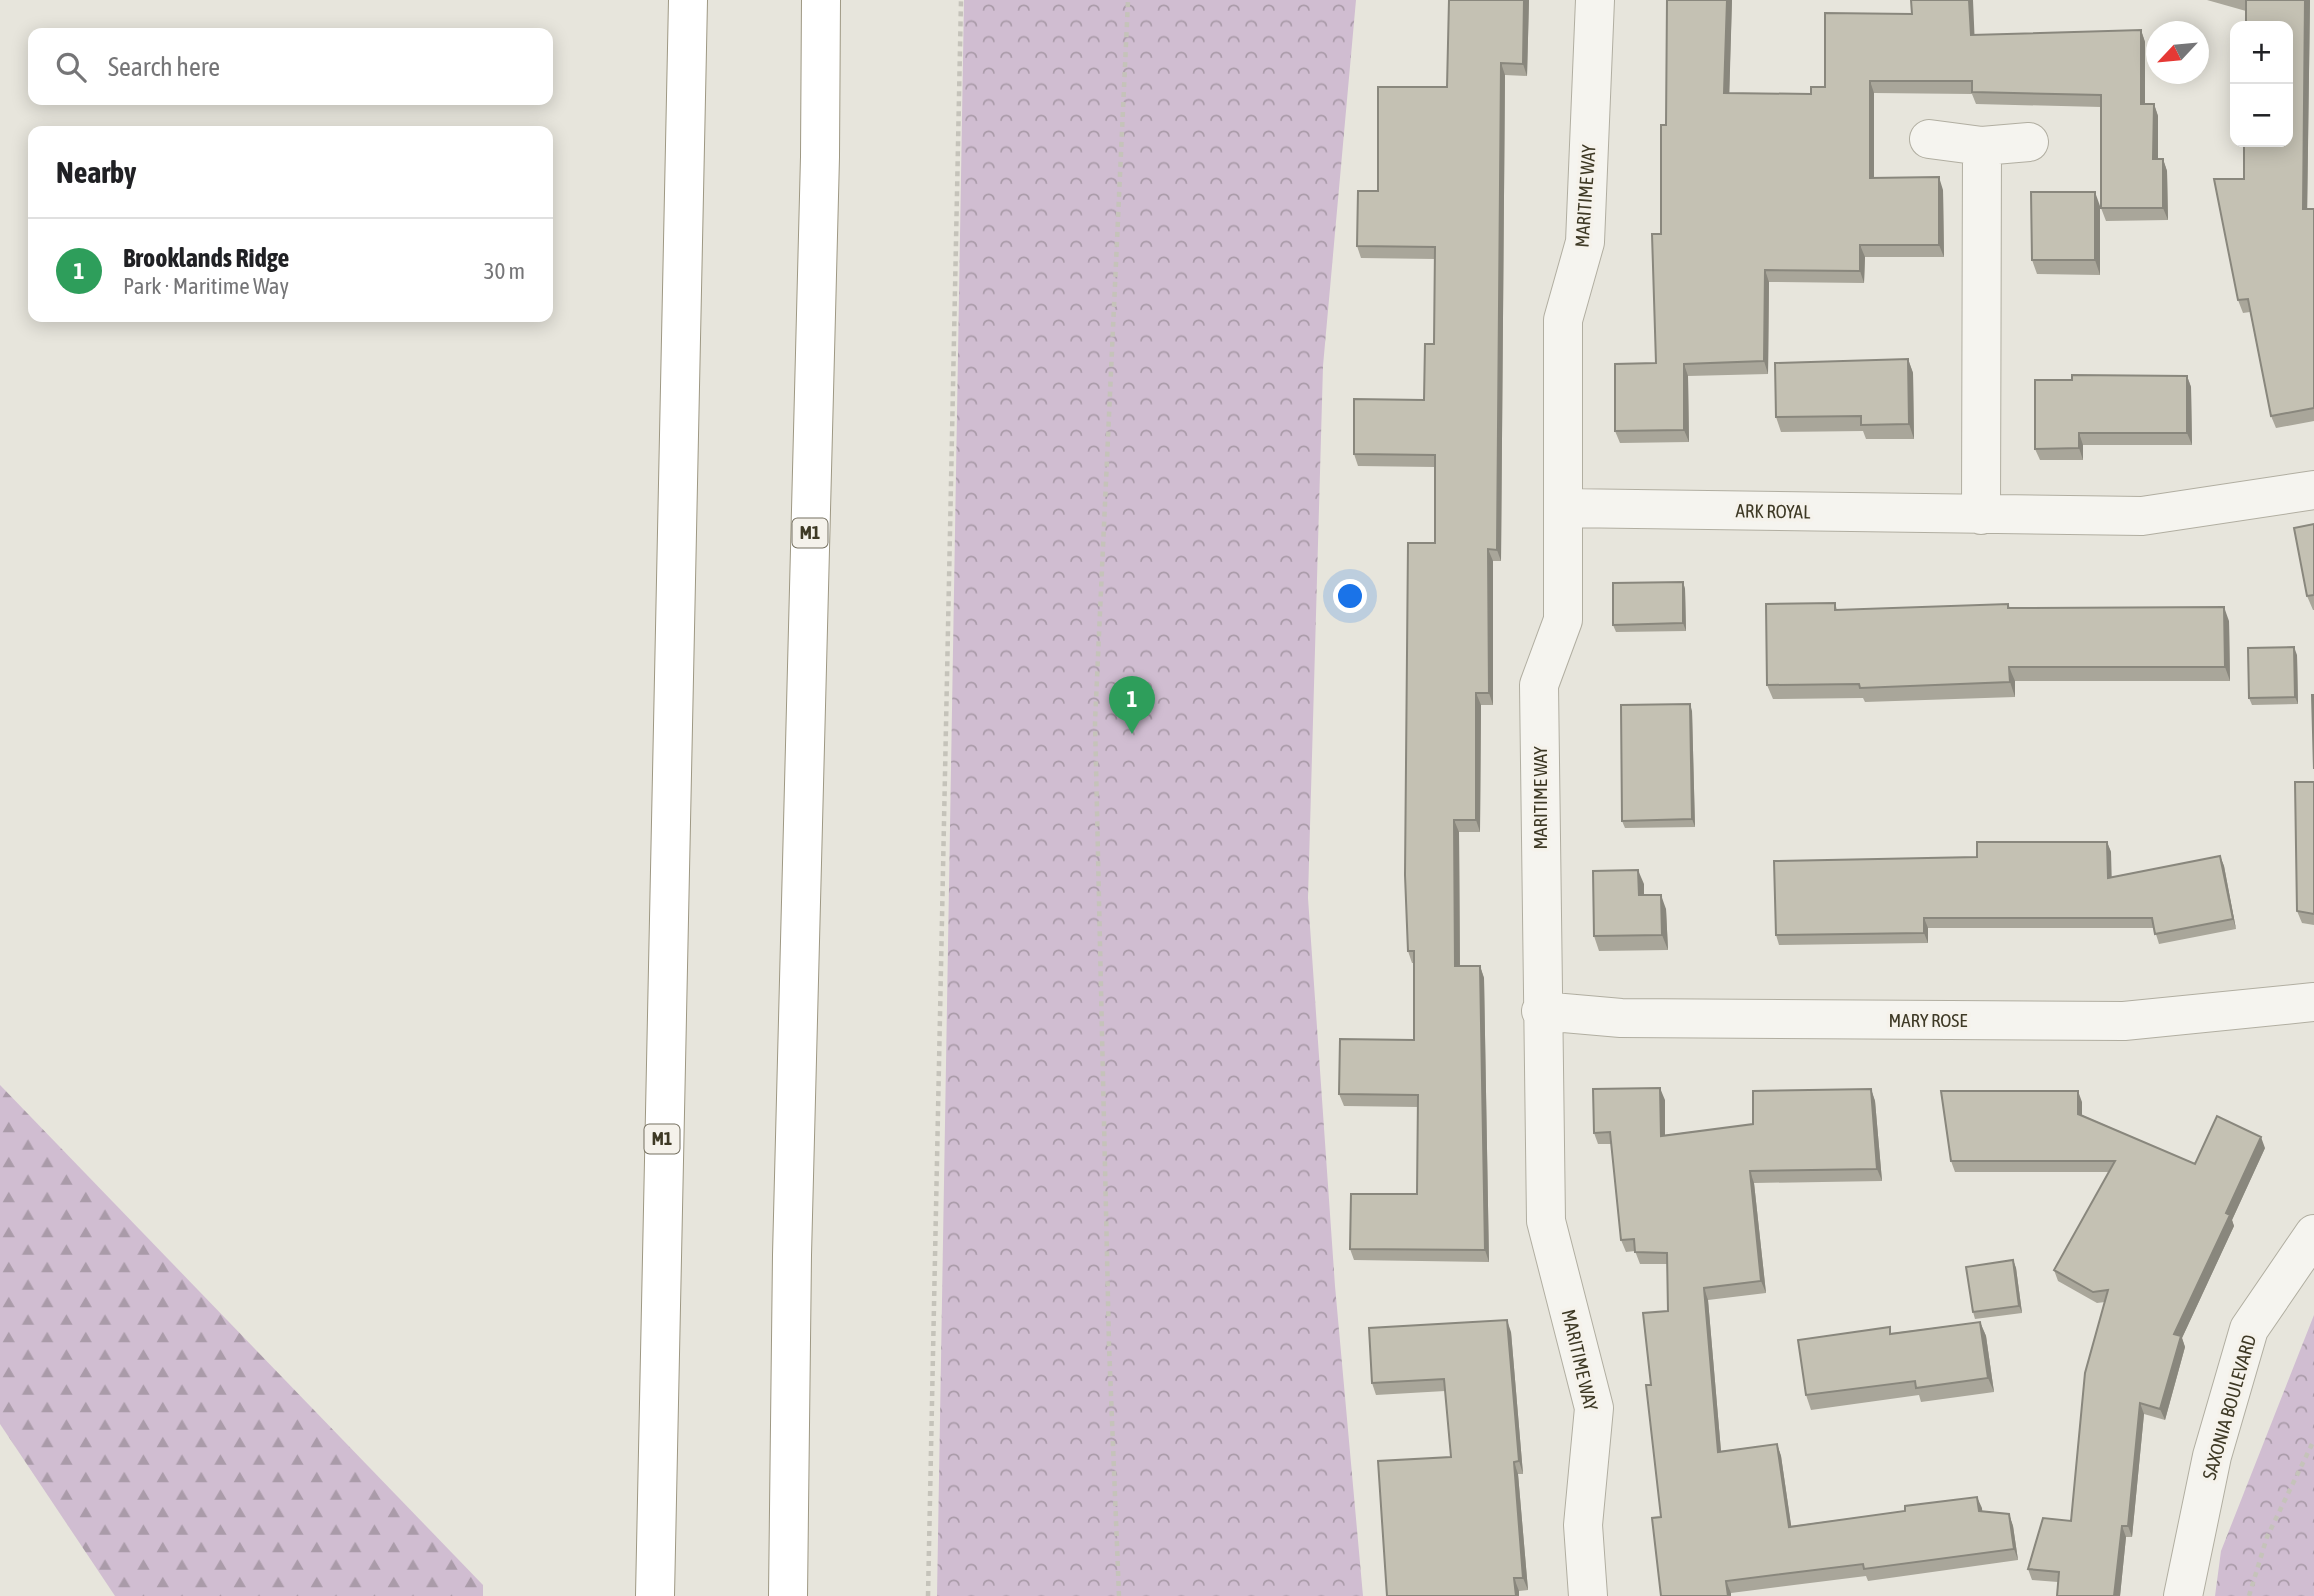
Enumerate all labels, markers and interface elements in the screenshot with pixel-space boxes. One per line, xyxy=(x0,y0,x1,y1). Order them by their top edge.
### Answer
north arrow xyxy=(2146,21,2209,84)
map controls xyxy=(2230,21,2293,147)
button: + xyxy=(2230,21,2293,84)
search box xyxy=(28,28,553,105)
icon: search xyxy=(52,48,90,86)
text: Search here xyxy=(108,52,220,82)
button: − xyxy=(2230,84,2293,147)
street label: MARITIME WAY xyxy=(1570,143,1600,248)
text: Nearby xyxy=(56,155,136,189)
text: Brooklands Ridge xyxy=(123,243,289,273)
text: 1 xyxy=(74,258,84,284)
text: 30 m xyxy=(484,258,525,284)
text: Park · Maritime Way xyxy=(123,273,289,299)
street label: ARK ROYAL xyxy=(1735,499,1811,523)
road number: M1 xyxy=(792,518,828,548)
your location xyxy=(1333,579,1367,613)
pin: 1 xyxy=(1109,676,1155,734)
street label: MARITIME WAY xyxy=(1529,746,1551,850)
street label: MARY ROSE xyxy=(1889,1009,1967,1031)
road number: M1 xyxy=(644,1124,680,1154)
street label: MARITIME WAY xyxy=(1558,1307,1602,1413)
street label: SAXONIA BOULEVARD xyxy=(2198,1332,2260,1482)

